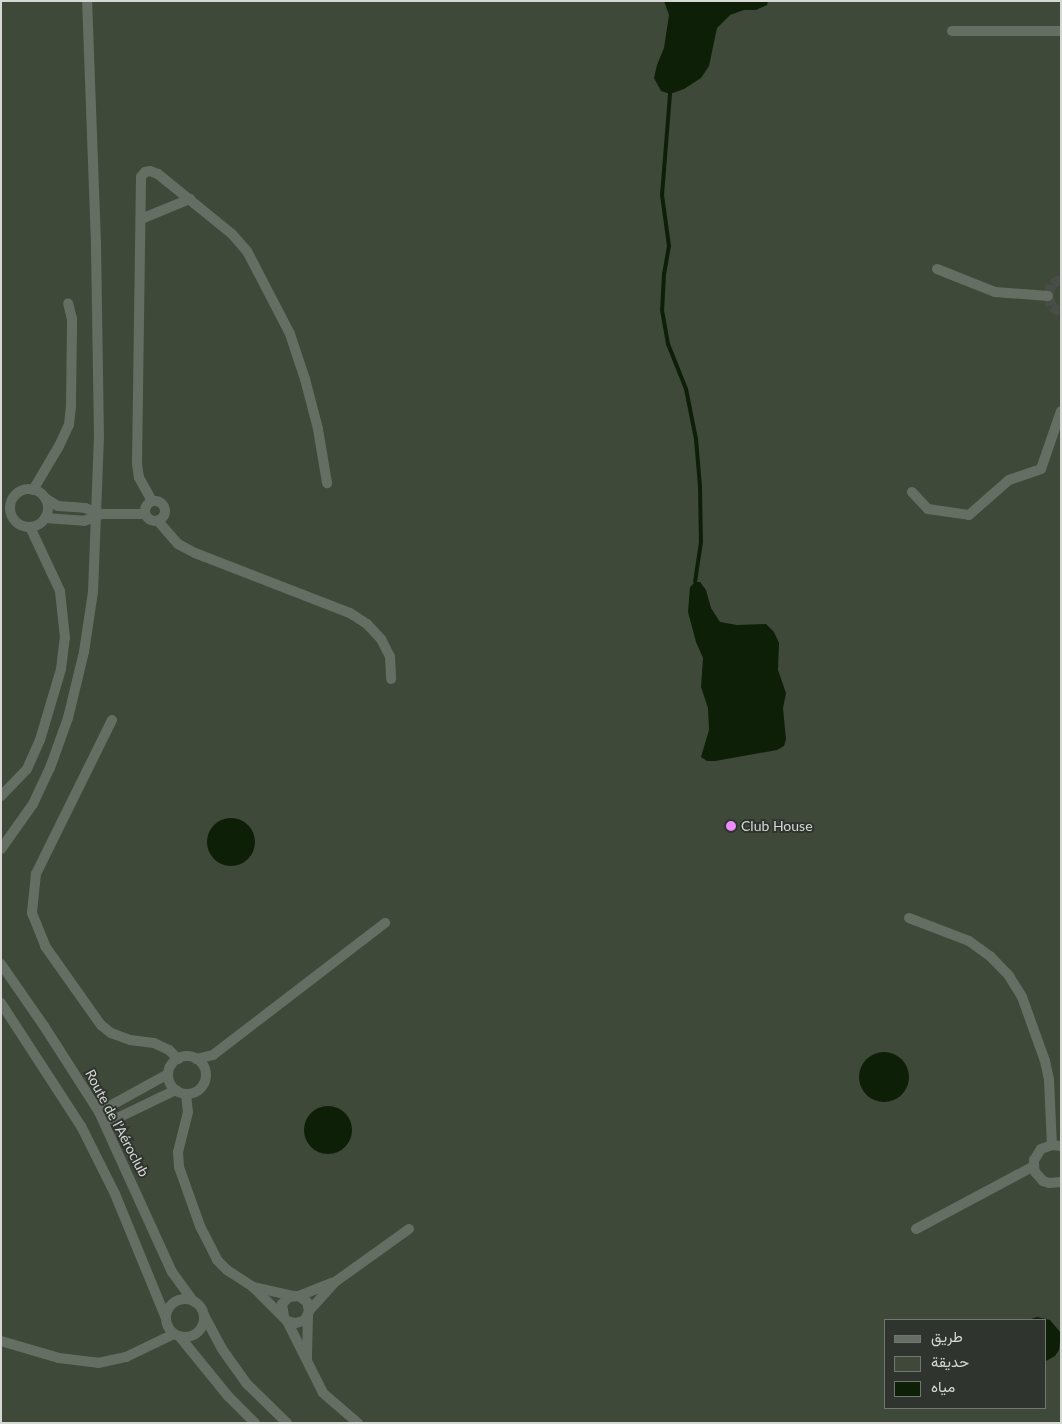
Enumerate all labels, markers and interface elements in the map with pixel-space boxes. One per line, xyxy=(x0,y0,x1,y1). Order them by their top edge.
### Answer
place label: Club House xyxy=(741,818,813,834)
marker: Club House xyxy=(725,820,737,832)
street label: Route de l’Aéroclub xyxy=(82,1066,152,1180)
legend xyxy=(884,1319,1047,1409)
text: طريق xyxy=(931,1327,963,1345)
text: حديقة xyxy=(931,1352,969,1370)
text: مياه xyxy=(931,1377,955,1395)

